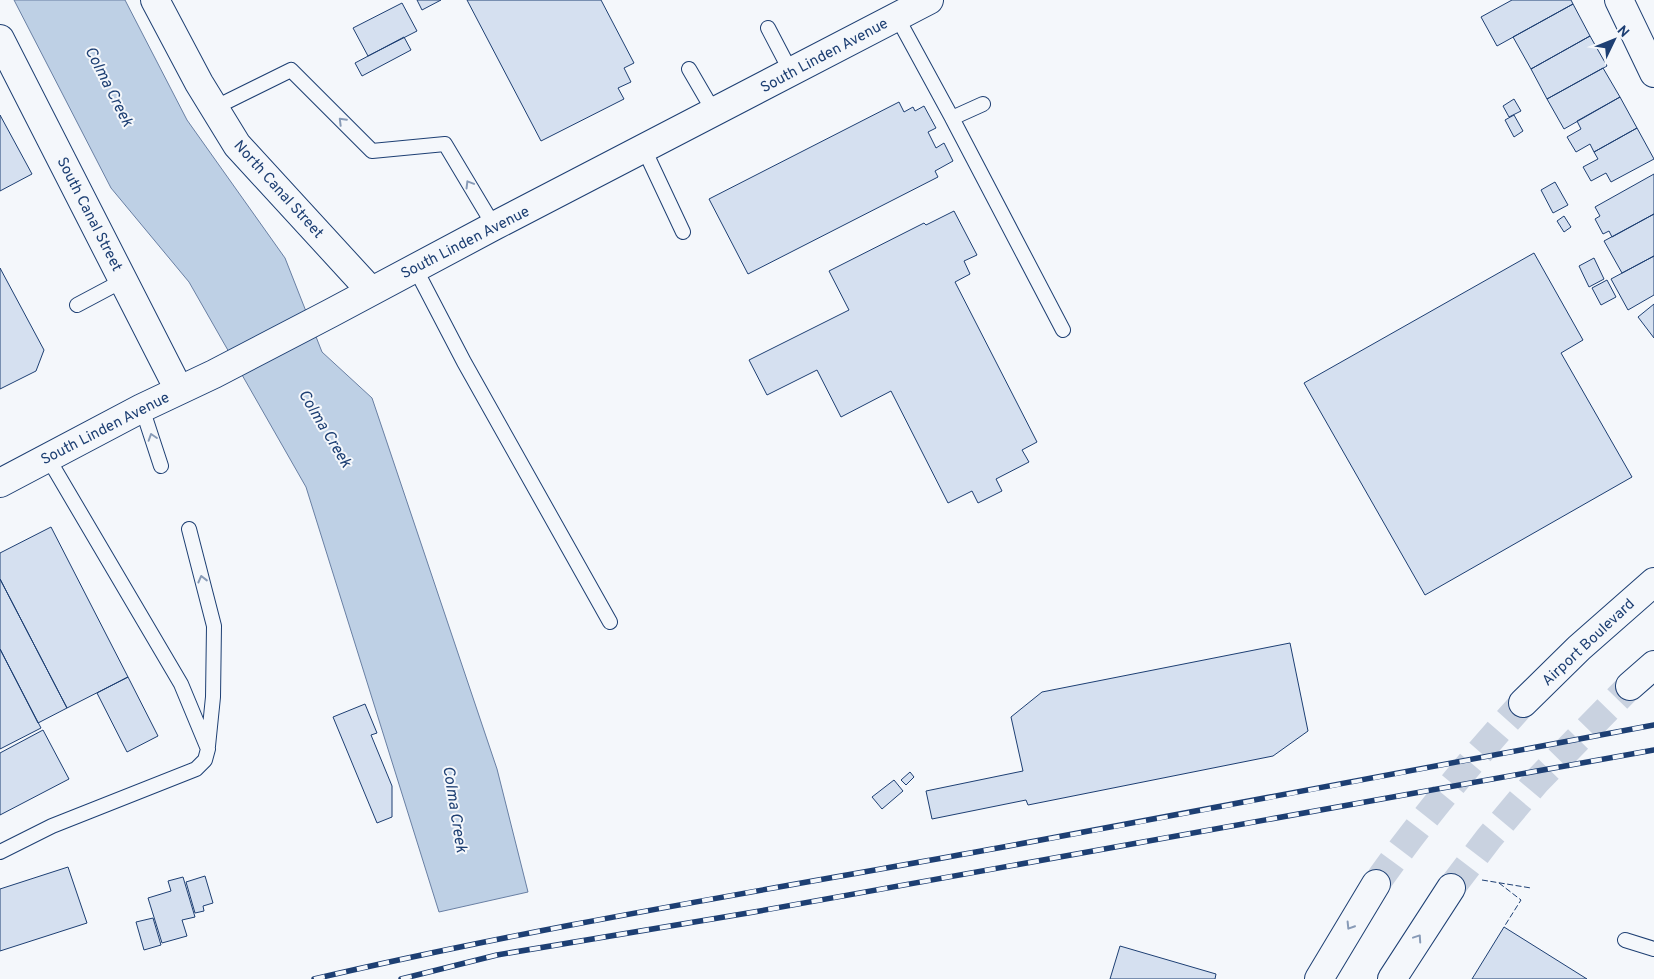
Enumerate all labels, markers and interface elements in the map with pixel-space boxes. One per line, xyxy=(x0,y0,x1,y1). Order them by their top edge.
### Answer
street label: South Linden Avenue xyxy=(758,15,892,98)
north arrow xyxy=(1589,15,1639,65)
text: N xyxy=(1613,23,1632,42)
water label: Colma Creek xyxy=(79,43,137,131)
one-way arrow xyxy=(339,118,348,127)
street label: North Canal Street xyxy=(229,137,327,243)
street label: South Canal Street xyxy=(52,154,126,275)
one-way arrow xyxy=(465,181,475,190)
street label: South Linden Avenue xyxy=(398,203,533,284)
water label: Colma Creek xyxy=(293,386,356,472)
street label: South Linden Avenue xyxy=(38,389,173,470)
one-way arrow xyxy=(147,433,157,442)
one-way arrow xyxy=(197,574,208,583)
street label: Airport Boulevard xyxy=(1539,595,1639,691)
water label: Colma Creek xyxy=(437,765,471,855)
one-way arrow xyxy=(1347,920,1357,929)
one-way arrow xyxy=(1412,934,1421,943)

